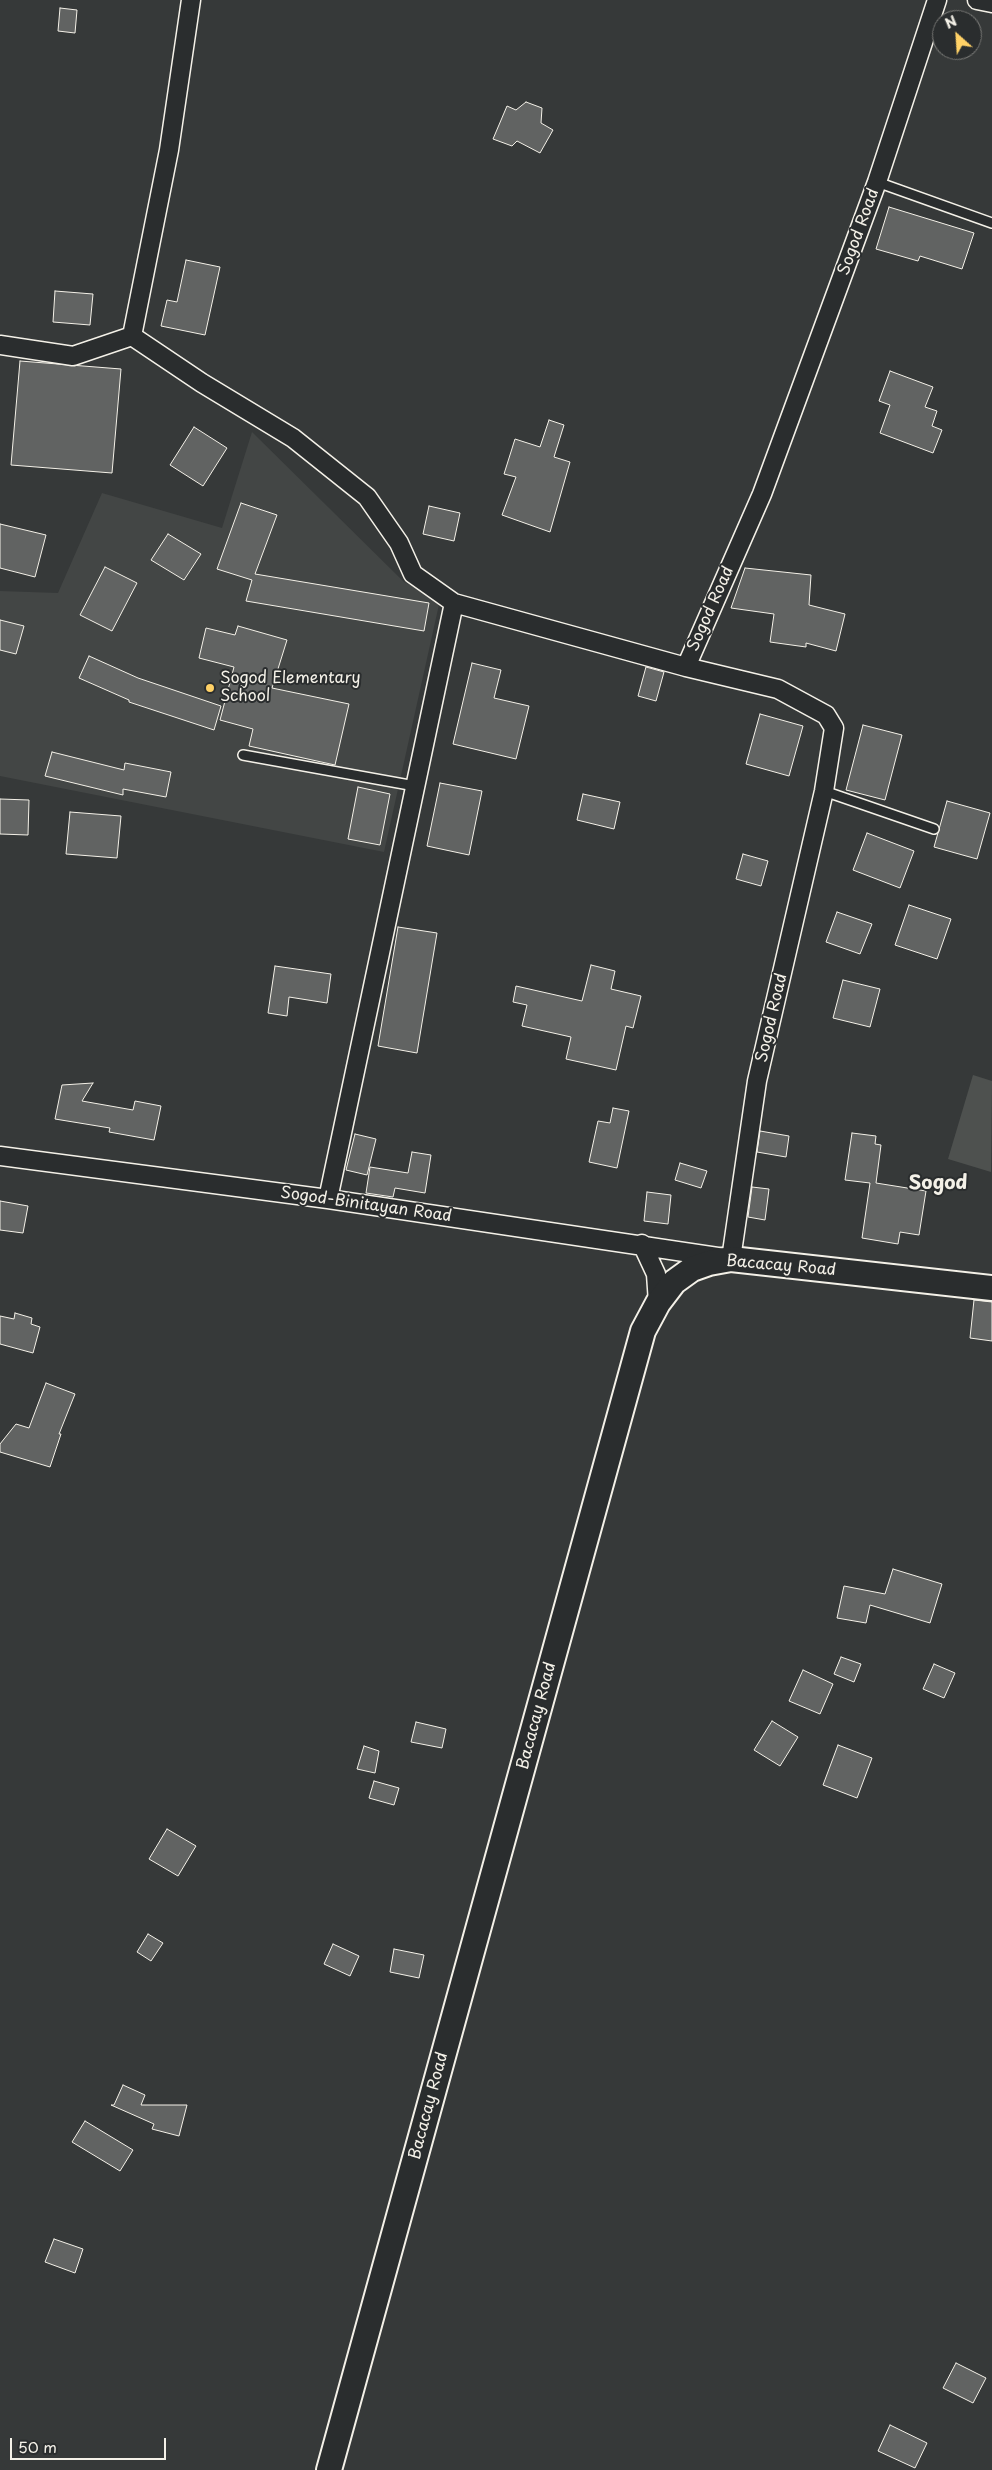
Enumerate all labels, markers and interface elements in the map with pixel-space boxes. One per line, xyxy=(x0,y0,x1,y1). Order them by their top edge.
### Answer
north arrow xyxy=(932,10,982,60)
text: N xyxy=(941,10,960,34)
street label: Sogod Road xyxy=(834,186,884,278)
street label: Sogod Road xyxy=(684,564,738,654)
place label: Sogod Elementary School xyxy=(220,669,361,707)
marker: Sogod Elementary School xyxy=(204,682,216,694)
street label: Sogod Road xyxy=(752,972,792,1064)
district label: Sogod xyxy=(909,1173,967,1195)
street label: Sogod-Binitayan Road xyxy=(279,1183,453,1227)
street label: Bacacay Road xyxy=(725,1252,837,1280)
street label: Bacacay Road xyxy=(513,1660,561,1772)
street label: Bacacay Road xyxy=(405,2050,453,2162)
scale bar xyxy=(12,2428,169,2460)
text: 50 m xyxy=(18,2435,57,2458)

